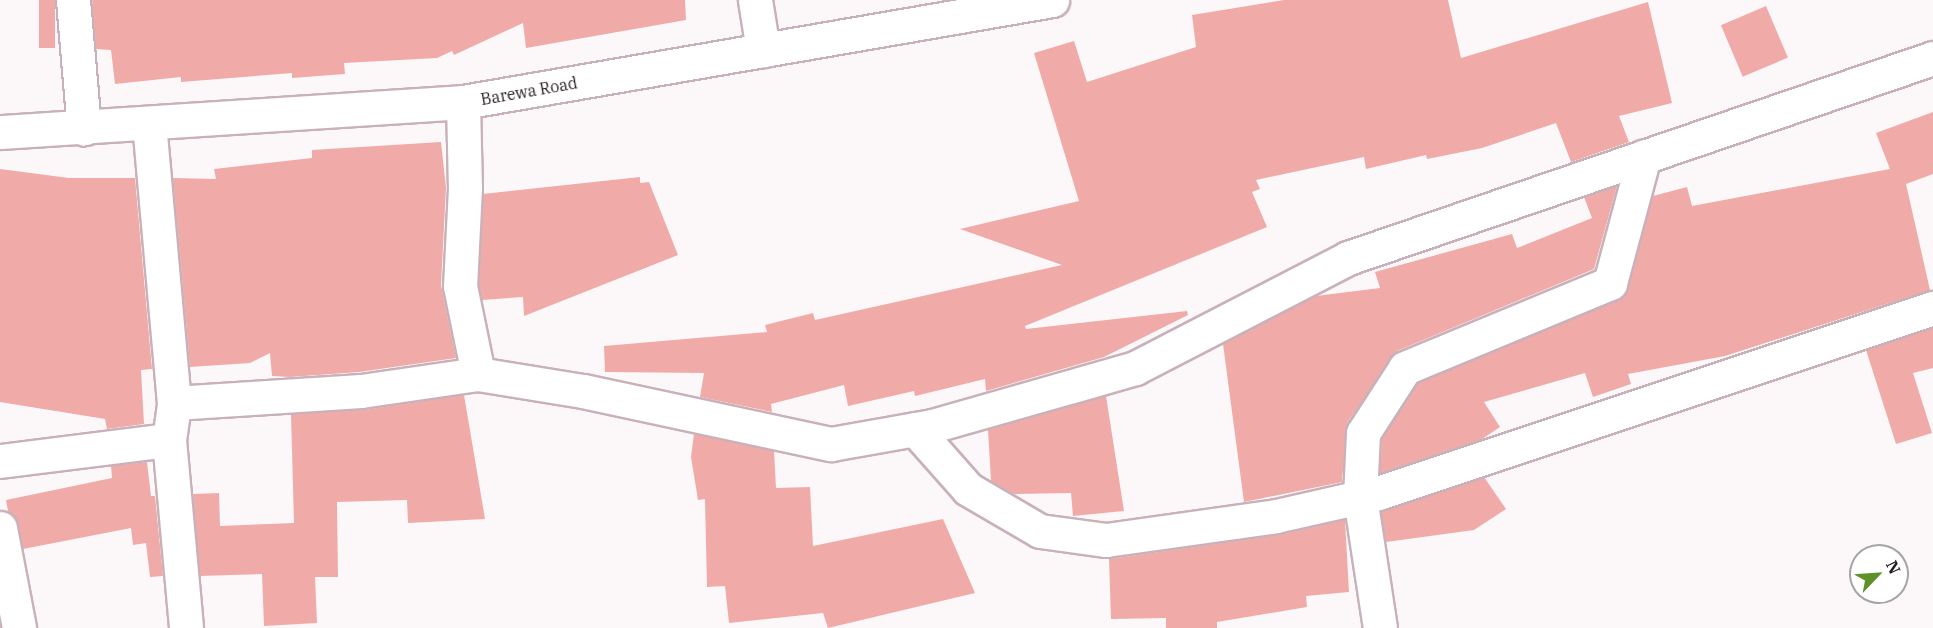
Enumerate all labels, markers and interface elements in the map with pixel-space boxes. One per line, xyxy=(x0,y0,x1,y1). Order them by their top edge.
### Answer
street label: Barewa Road xyxy=(479,73,579,109)
north arrow xyxy=(1849,544,1909,604)
text: N xyxy=(1882,557,1905,577)

